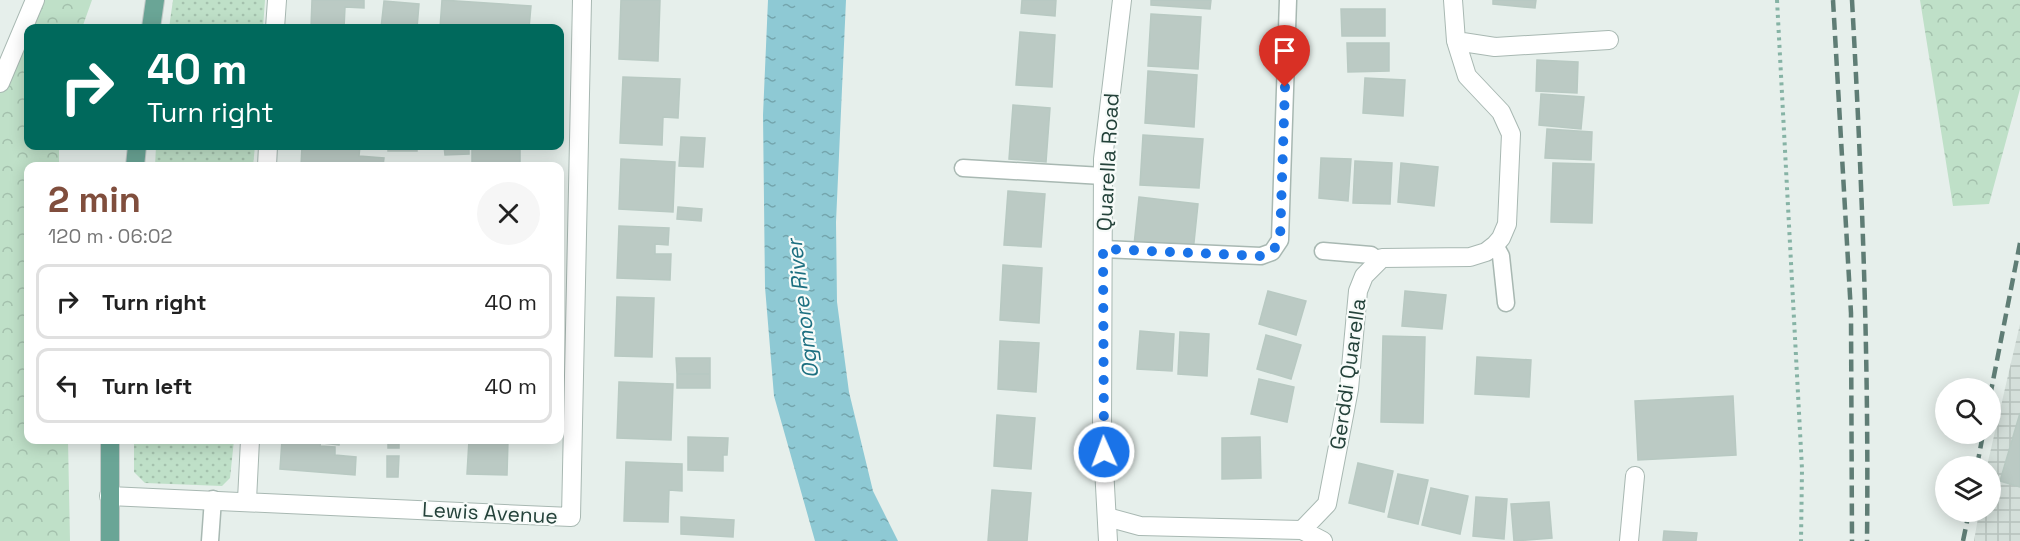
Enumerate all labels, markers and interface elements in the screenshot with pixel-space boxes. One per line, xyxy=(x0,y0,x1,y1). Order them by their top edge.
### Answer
pin xyxy=(1259,25,1310,87)
icon: arrive xyxy=(1268,34,1301,67)
text: 40 m xyxy=(147,43,247,96)
icon: right xyxy=(48,48,126,126)
street label: Quarella Road xyxy=(1090,92,1125,232)
text: Turn right xyxy=(147,95,274,130)
text: 2 min xyxy=(48,177,141,223)
button: close xyxy=(477,182,540,245)
text: 120 m · 06:02 xyxy=(48,223,173,249)
water label: Ogmore River xyxy=(779,235,824,380)
icon: right xyxy=(51,285,84,318)
text: Turn right xyxy=(102,288,207,316)
text: 40 m xyxy=(485,288,537,316)
street label: Gerddi Quarella xyxy=(1324,296,1372,451)
icon: left xyxy=(51,369,84,402)
text: Turn left xyxy=(102,372,192,400)
text: 40 m xyxy=(485,372,537,400)
map controls xyxy=(1935,378,2001,522)
button: search xyxy=(1935,378,2001,444)
position arrow xyxy=(1072,420,1136,484)
button: layers xyxy=(1935,456,2001,522)
street label: Lewis Avenue xyxy=(421,495,559,530)

